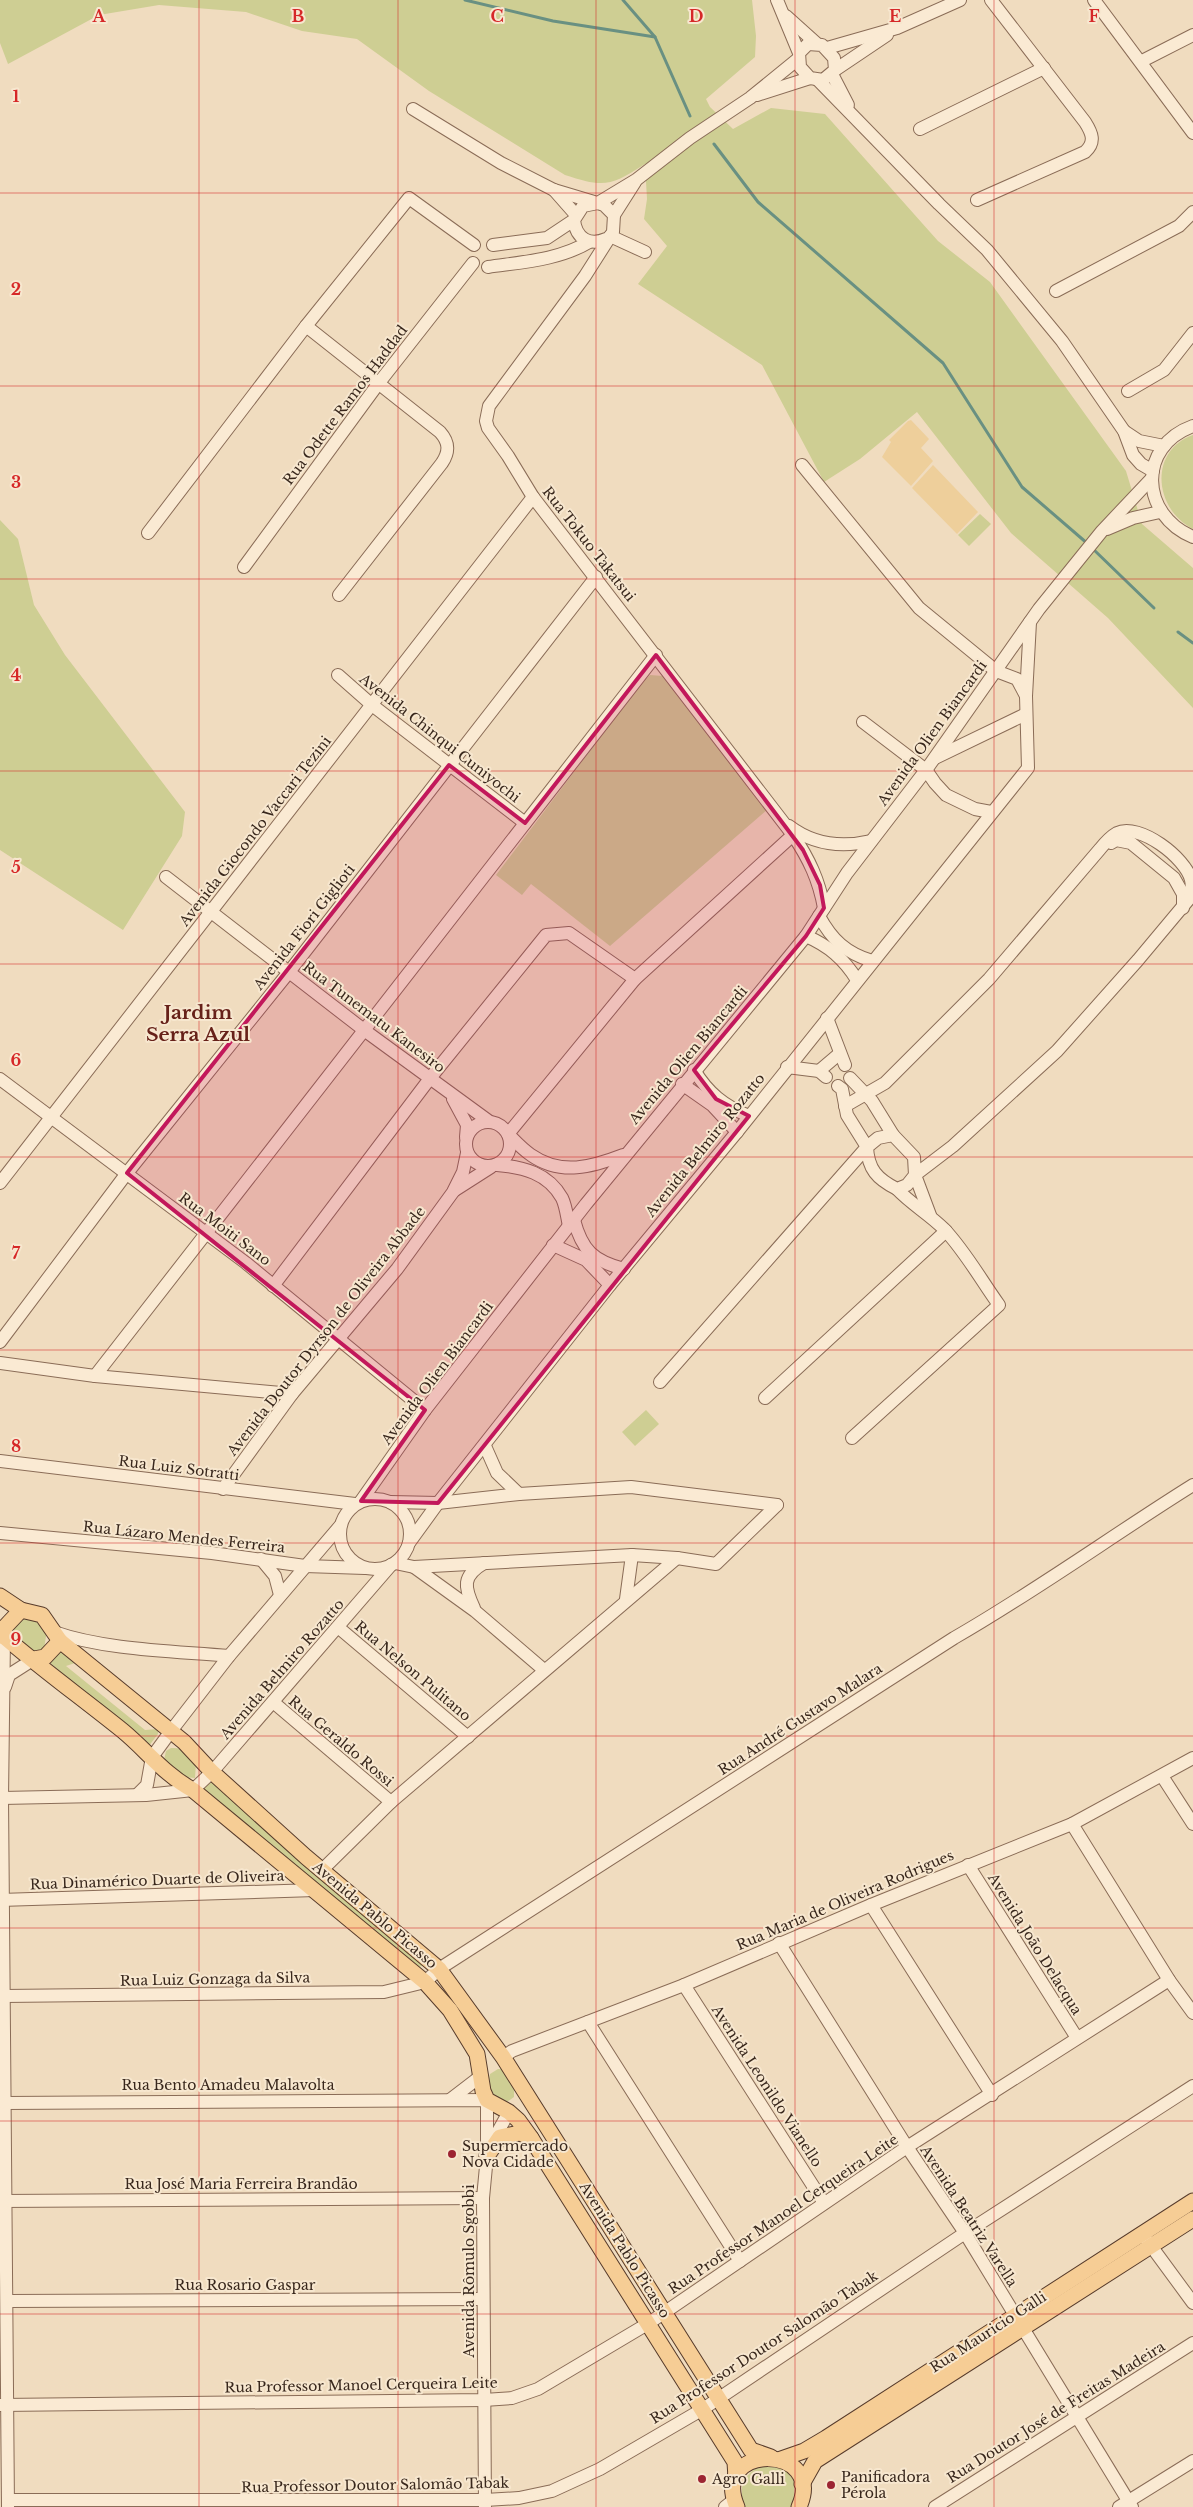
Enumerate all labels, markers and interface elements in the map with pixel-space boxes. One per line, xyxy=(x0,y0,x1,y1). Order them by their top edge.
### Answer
text: A xyxy=(92,6,107,26)
text: B xyxy=(292,6,305,26)
text: C xyxy=(490,6,504,26)
text: D xyxy=(689,6,703,26)
text: E xyxy=(889,6,901,26)
text: F xyxy=(1088,6,1100,26)
text: 1 xyxy=(13,86,20,106)
text: 2 xyxy=(11,279,21,299)
street label: Rua Odette Ramos Haddad xyxy=(279,321,411,488)
text: 3 xyxy=(11,472,21,492)
street label: Rua Tokuo Takatsui xyxy=(539,483,640,605)
street label: Avenida Olien Biancardi xyxy=(873,657,991,810)
text: 4 xyxy=(11,665,21,685)
street label: Avenida Chinqui Cuniyochi xyxy=(355,669,524,806)
street label: Avenida Giocondo Vaccari Tezini xyxy=(175,732,335,930)
text: 5 xyxy=(11,857,21,877)
street label: Avenida Fiori Giglioti xyxy=(249,860,359,994)
street label: Rua Tunematu Kanesiro xyxy=(299,958,449,1076)
street label: Avenida Olien Biancardi xyxy=(624,982,751,1128)
district label: Jardim Serra Azul xyxy=(146,1001,250,1046)
text: 6 xyxy=(11,1050,22,1070)
street label: Avenida Belmiro Rozatto xyxy=(641,1069,769,1221)
street label: Rua Moiti Sano xyxy=(175,1189,275,1269)
street label: Avenida Doutor Dyrson de Oliveira Abbade xyxy=(222,1203,429,1460)
text: 7 xyxy=(12,1243,21,1263)
street label: Avenida Olien Biancardi xyxy=(377,1298,497,1449)
text: 8 xyxy=(11,1436,21,1456)
street label: Rua Luiz Sotratti xyxy=(118,1452,241,1484)
street label: Rua Lázaro Mendes Ferreira xyxy=(82,1517,286,1557)
street label: Avenida Belmiro Rozatto xyxy=(216,1595,348,1744)
street label: Rua Nelson Pulitano xyxy=(351,1617,475,1725)
text: 9 xyxy=(11,1629,22,1649)
street label: Rua André Gustavo Malara xyxy=(715,1659,886,1779)
street label: Rua Geraldo Rossi xyxy=(285,1692,397,1790)
street label: Rua Maria de Oliveira Rodrigues xyxy=(734,1846,956,1954)
street label: Avenida Pablo Picasso xyxy=(308,1857,441,1972)
street label: Rua Dinamérico Duarte de Oliveira xyxy=(29,1867,285,1893)
street label: Avenida João Delacqua xyxy=(984,1869,1086,2018)
street label: Rua Luiz Gonzaga da Silva xyxy=(120,1968,310,1990)
street label: Avenida Leonildo Vianello xyxy=(707,2001,826,2170)
street label: Rua Bento Amadeu Malavolta xyxy=(122,2076,335,2094)
street label: Rua Professor Manoel Cerqueira Leite xyxy=(665,2130,901,2298)
place label: Supermercado Nova Cidade xyxy=(462,2137,568,2171)
street label: Avenida Beatriz Varella xyxy=(916,2141,1022,2290)
marker: Supermercado Nova Cidade xyxy=(446,2148,458,2160)
street label: Rua José Maria Ferreira Brandão xyxy=(124,2175,358,2193)
street label: Avenida Pablo Picasso xyxy=(575,2178,674,2321)
street label: Avenida Rômulo Sgobbi xyxy=(460,2184,478,2359)
street label: Rua Professor Doutor Salomão Tabak xyxy=(647,2266,882,2428)
street label: Rua Rosario Gaspar xyxy=(174,2276,316,2294)
street label: Rua Mauricio Galli xyxy=(926,2288,1050,2376)
street label: Rua Doutor José de Freitas Madeira xyxy=(944,2337,1169,2487)
street label: Rua Professor Manoel Cerqueira Leite xyxy=(224,2374,498,2396)
place label: Panificadora Pérola xyxy=(841,2468,930,2502)
place label: Agro Galli xyxy=(711,2470,785,2488)
marker: Agro Galli xyxy=(696,2473,708,2485)
street label: Rua Professor Doutor Salomão Tabak xyxy=(241,2474,509,2496)
marker: Panificadora Pérola xyxy=(825,2479,837,2491)

